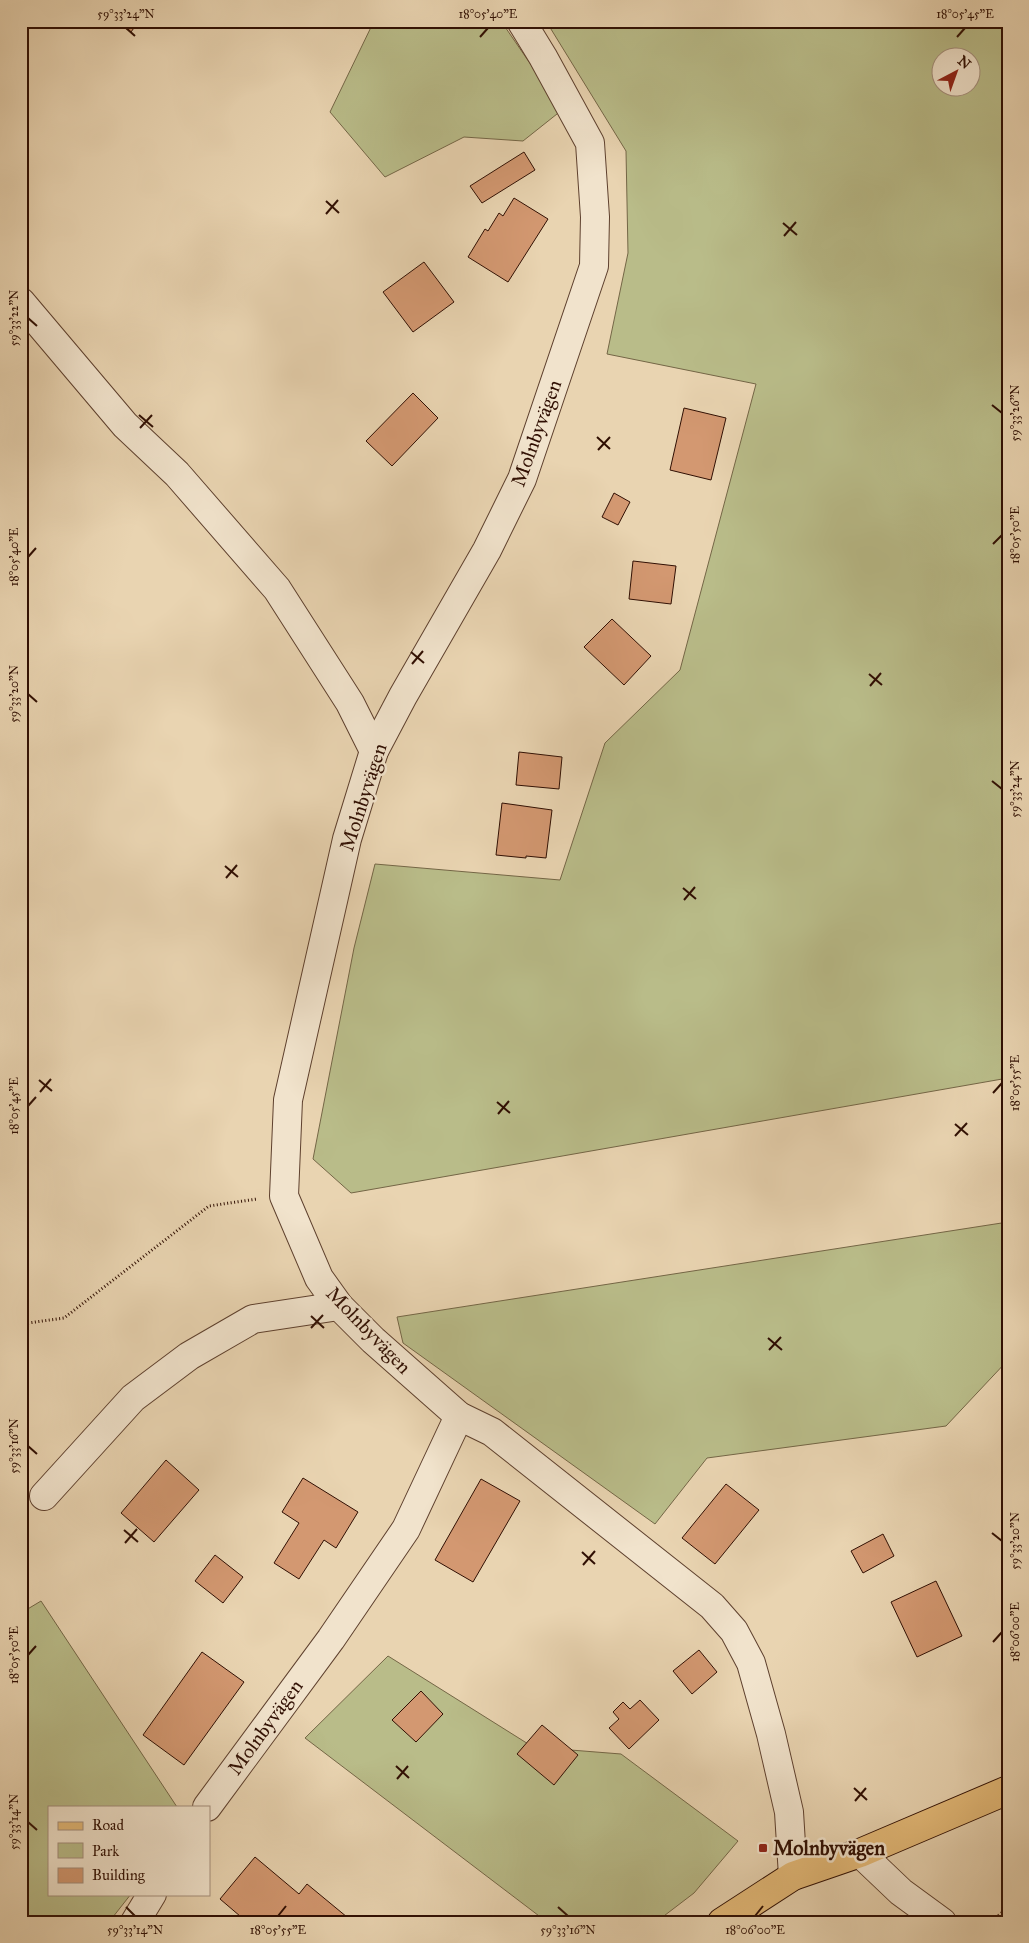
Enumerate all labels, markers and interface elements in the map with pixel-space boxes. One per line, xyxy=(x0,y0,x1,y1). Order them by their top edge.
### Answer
text: 59°33'24"N xyxy=(97,7,155,21)
text: 18°05'40"E xyxy=(459,7,518,21)
text: 18°05'45"E xyxy=(936,7,994,21)
north arrow xyxy=(932,48,982,98)
text: N xyxy=(954,52,974,73)
text: 59°33'22"N xyxy=(7,290,21,346)
street label: Molnbyvägen xyxy=(506,376,567,490)
text: 59°33'26"N xyxy=(1008,385,1022,441)
text: 18°05'50"E xyxy=(1008,506,1022,564)
text: 18°05'40"E xyxy=(7,527,21,586)
text: 59°33'20"N xyxy=(7,665,21,723)
street label: Molnbyvägen xyxy=(334,740,393,854)
text: 59°33'24"N xyxy=(1008,760,1022,818)
text: 18°05'55"E xyxy=(1008,1054,1022,1111)
text: 18°05'45"E xyxy=(7,1077,21,1135)
street label: Molnbyvägen xyxy=(321,1281,417,1379)
text: 59°33'16"N xyxy=(7,1418,21,1474)
text: 59°33'20"N xyxy=(1008,1512,1022,1570)
text: 18°06'00"E xyxy=(1008,1602,1022,1662)
text: 18°05'50"E xyxy=(7,1626,21,1684)
street label: Molnbyvägen xyxy=(222,1675,309,1780)
text: 59°33'14"N xyxy=(7,1794,21,1850)
legend xyxy=(48,1806,210,1896)
text: Road xyxy=(92,1816,124,1834)
place label: Molnbyvägen xyxy=(773,1836,885,1861)
text: Park xyxy=(92,1842,119,1860)
marker: Molnbyvägen xyxy=(757,1842,769,1854)
text: Building xyxy=(92,1866,146,1884)
text: 59°33'14"N xyxy=(107,1923,163,1937)
text: 18°05'55"E xyxy=(250,1923,307,1937)
text: 59°33'16"N xyxy=(540,1923,596,1937)
text: 18°06'00"E xyxy=(725,1923,785,1937)

